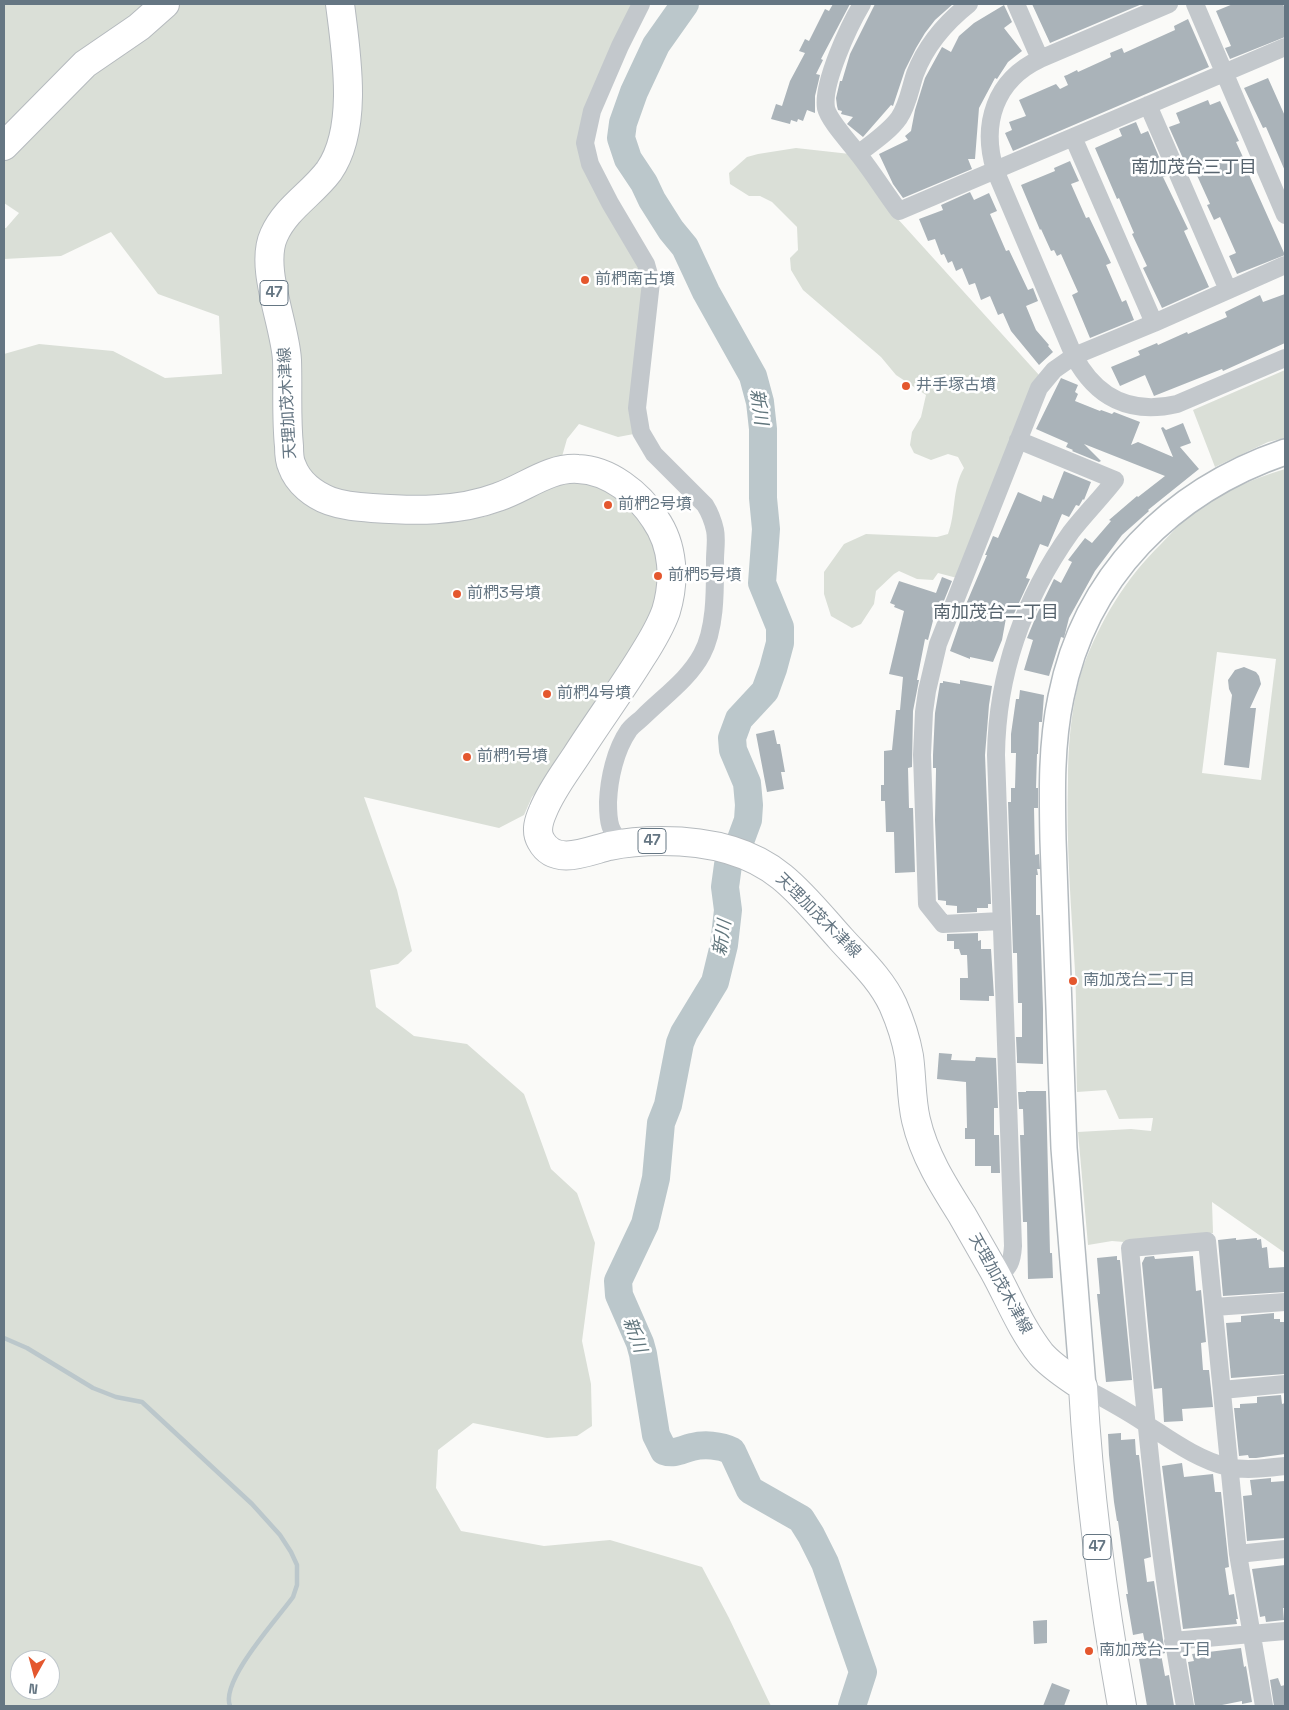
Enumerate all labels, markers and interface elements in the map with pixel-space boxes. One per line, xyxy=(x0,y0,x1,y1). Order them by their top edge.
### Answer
district label: 南加茂台三丁目 xyxy=(1131,157,1257,179)
place label: 前椚南古墳 xyxy=(595,270,675,290)
marker: 前椚南古墳 xyxy=(579,274,591,286)
road number: 47 xyxy=(260,280,288,306)
street label: 天理加茂木津線 xyxy=(275,347,301,459)
place label: 井手塚古墳 xyxy=(916,376,996,396)
marker: 井手塚古墳 xyxy=(900,380,912,392)
water label: 新川 xyxy=(745,388,771,426)
place label: 前椚2号墳 xyxy=(618,495,692,515)
marker: 前椚2号墳 xyxy=(602,499,614,511)
place label: 前椚5号墳 xyxy=(668,566,742,586)
marker: 前椚5号墳 xyxy=(652,570,664,582)
place label: 前椚3号墳 xyxy=(467,584,541,604)
marker: 前椚3号墳 xyxy=(451,588,463,600)
district label: 南加茂台二丁目 xyxy=(933,602,1059,624)
place label: 前椚4号墳 xyxy=(557,684,631,704)
marker: 前椚4号墳 xyxy=(541,688,553,700)
place label: 前椚1号墳 xyxy=(477,747,548,767)
marker: 前椚1号墳 xyxy=(461,751,473,763)
road number: 47 xyxy=(638,828,666,854)
street label: 天理加茂木津線 xyxy=(772,870,864,962)
water label: 新川 xyxy=(710,919,736,957)
place label: 南加茂台二丁目 xyxy=(1083,971,1195,991)
marker: 南加茂台二丁目 xyxy=(1067,975,1079,987)
street label: 天理加茂木津線 xyxy=(964,1230,1036,1338)
water label: 新川 xyxy=(618,1314,650,1356)
road number: 47 xyxy=(1083,1534,1111,1560)
place label: 南加茂台一丁目 xyxy=(1099,1641,1211,1661)
marker: 南加茂台一丁目 xyxy=(1083,1645,1095,1657)
north arrow xyxy=(10,1650,60,1700)
text: N xyxy=(28,1679,39,1698)

